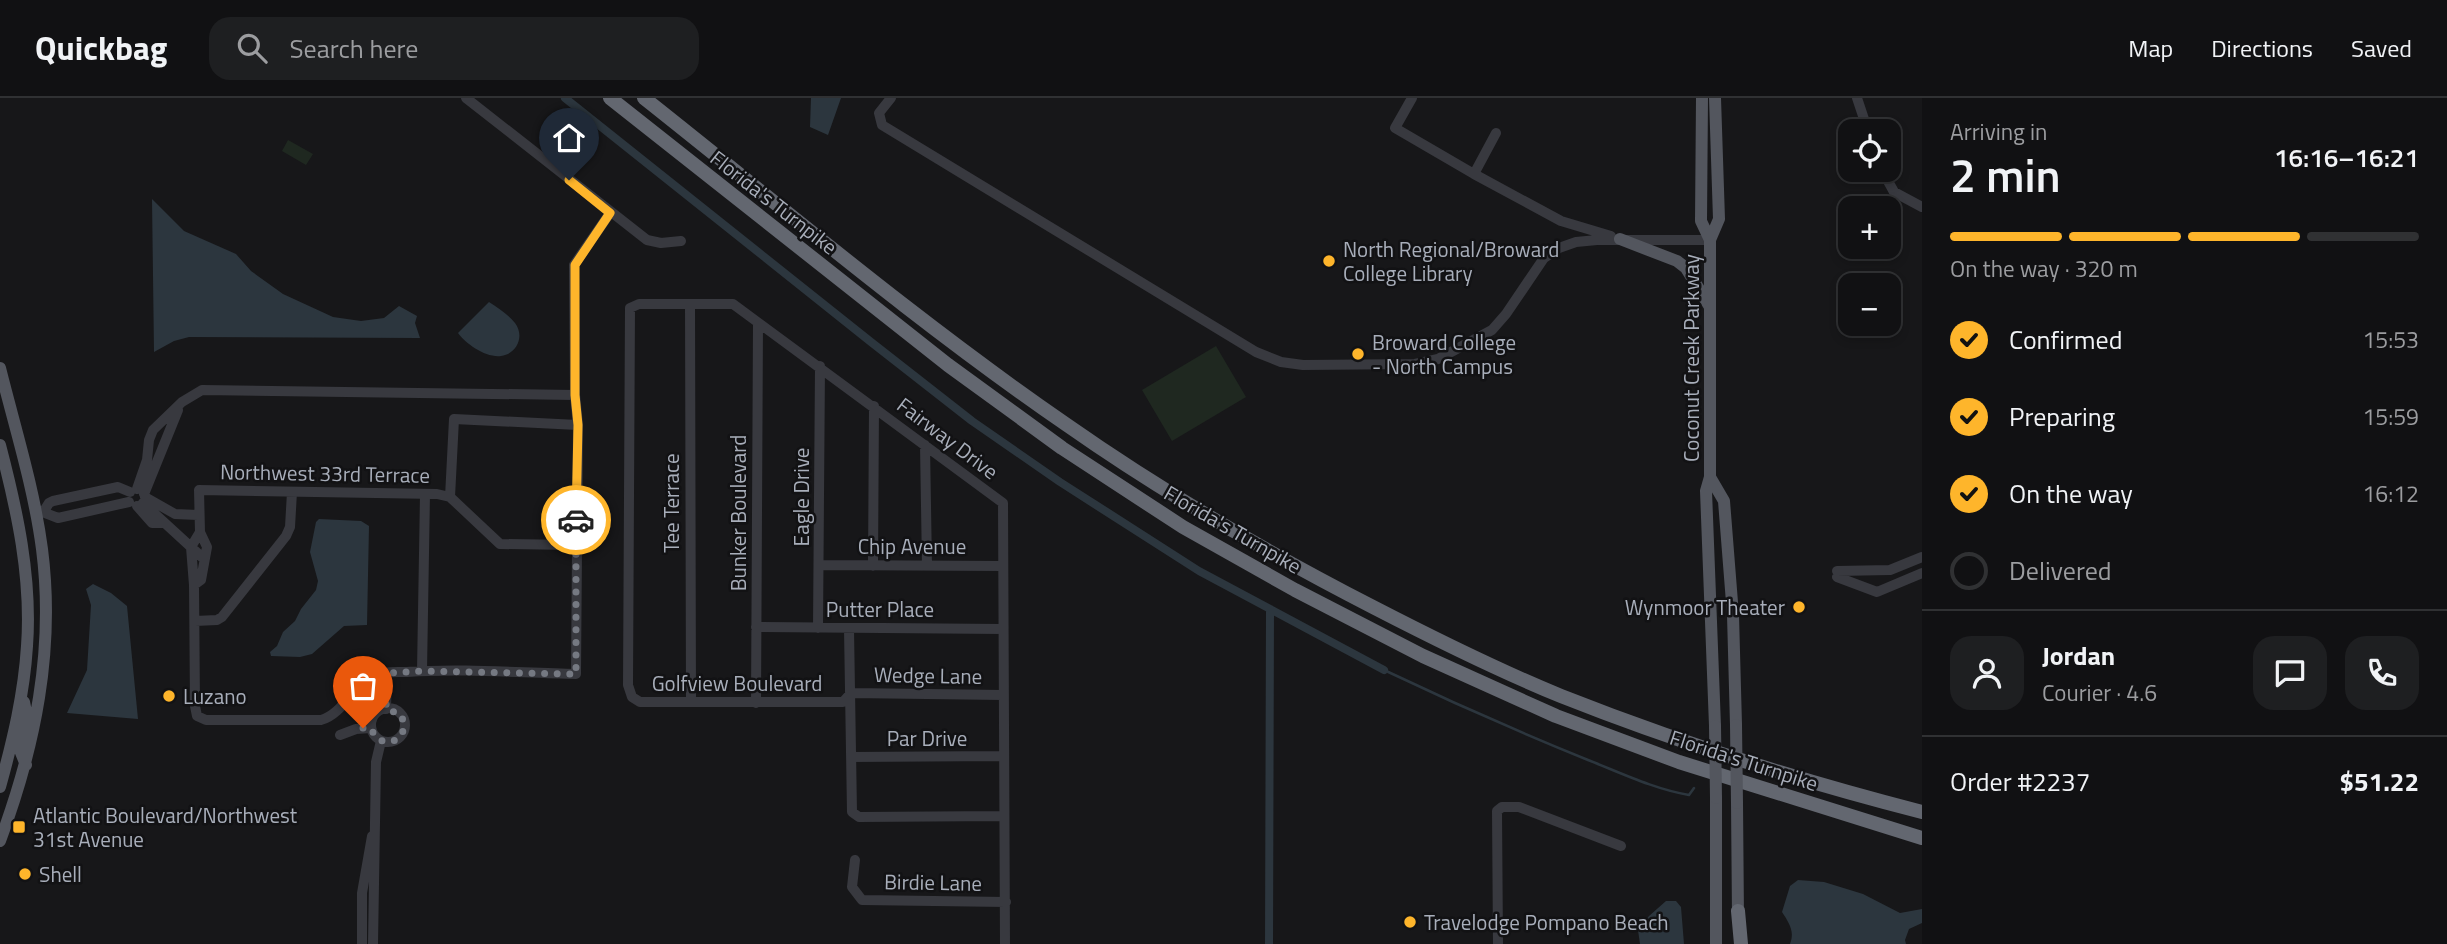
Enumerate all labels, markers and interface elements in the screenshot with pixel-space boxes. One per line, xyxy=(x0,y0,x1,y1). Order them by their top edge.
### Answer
search box xyxy=(209,17,699,80)
text: Quickbag xyxy=(35,23,167,73)
icon: search xyxy=(233,29,271,67)
text: Search here xyxy=(289,29,418,68)
text: Map xyxy=(2128,30,2173,66)
text: Directions xyxy=(2211,30,2313,66)
text: Saved xyxy=(2351,30,2412,66)
pin xyxy=(539,108,599,180)
text: Arriving in xyxy=(1950,114,2047,149)
icon: home xyxy=(550,119,588,157)
map controls xyxy=(1838,119,1901,336)
button: locate xyxy=(1838,119,1901,182)
text: 16:16–16:21 xyxy=(2274,138,2419,177)
text: 2 min xyxy=(1950,140,2061,210)
street label: Florida's Turnpike xyxy=(703,142,845,262)
button: + xyxy=(1838,196,1901,259)
place label: North Regional/Broward College Library xyxy=(1343,233,1559,289)
text: On the way · 320 m xyxy=(1950,251,2138,286)
marker: North Regional/Broward College Library xyxy=(1321,253,1337,269)
street label: Coconut Creek Parkway xyxy=(1675,254,1707,462)
button: − xyxy=(1838,273,1901,336)
text: Confirmed xyxy=(2009,320,2123,359)
icon: check xyxy=(1950,321,1988,359)
text: 15:53 xyxy=(2362,322,2419,357)
place label: Broward College - North Campus xyxy=(1372,326,1516,382)
marker: Broward College - North Campus xyxy=(1350,346,1366,362)
street label: Fairway Drive xyxy=(891,389,1005,487)
text: Preparing xyxy=(2009,397,2115,436)
icon: check xyxy=(1950,398,1988,436)
text: 15:59 xyxy=(2362,399,2419,434)
street label: Bunker Boulevard xyxy=(722,435,754,591)
street label: Eagle Drive xyxy=(785,448,817,546)
street label: Tee Terrace xyxy=(655,453,687,553)
street label: Northwest 33rd Terrace xyxy=(220,455,430,491)
text: On the way xyxy=(2009,474,2133,513)
icon: check xyxy=(1950,475,1988,513)
text: 16:12 xyxy=(2362,476,2419,511)
street label: Florida's Turnpike xyxy=(1158,477,1308,581)
courier xyxy=(541,485,611,555)
icon: car xyxy=(557,501,595,539)
street label: Chip Avenue xyxy=(858,530,966,562)
text: Delivered xyxy=(2009,551,2112,590)
place label: Wynmoor Theater xyxy=(1625,591,1785,623)
street label: Putter Place xyxy=(826,593,934,625)
marker: Wynmoor Theater xyxy=(1791,599,1807,615)
button: person xyxy=(1950,636,2024,710)
text: Jordan xyxy=(2042,636,2115,675)
button: chat xyxy=(2253,636,2327,710)
button: phone xyxy=(2345,636,2419,710)
pin xyxy=(333,656,393,728)
street label: Wedge Lane xyxy=(874,658,982,692)
icon: bag xyxy=(344,667,382,705)
street label: Golfview Boulevard xyxy=(652,667,822,699)
text: Courier · 4.6 xyxy=(2042,675,2157,710)
place label: Luzano xyxy=(183,680,247,712)
marker: Luzano xyxy=(161,688,177,704)
street label: Florida's Turnpike xyxy=(1666,721,1822,799)
street label: Par Drive xyxy=(887,722,967,754)
text: Order #2237 xyxy=(1950,762,2090,801)
text: $51.22 xyxy=(2340,762,2419,801)
place label: Atlantic Boulevard/Northwest 31st Avenue xyxy=(33,799,298,855)
marker: Atlantic Boulevard/Northwest 31st Avenue xyxy=(11,819,27,835)
place label: Shell xyxy=(39,858,82,890)
street label: Birdie Lane xyxy=(884,865,982,899)
marker: Shell xyxy=(17,866,33,882)
place label: Travelodge Pompano Beach xyxy=(1424,906,1669,938)
marker: Travelodge Pompano Beach xyxy=(1402,914,1418,930)

